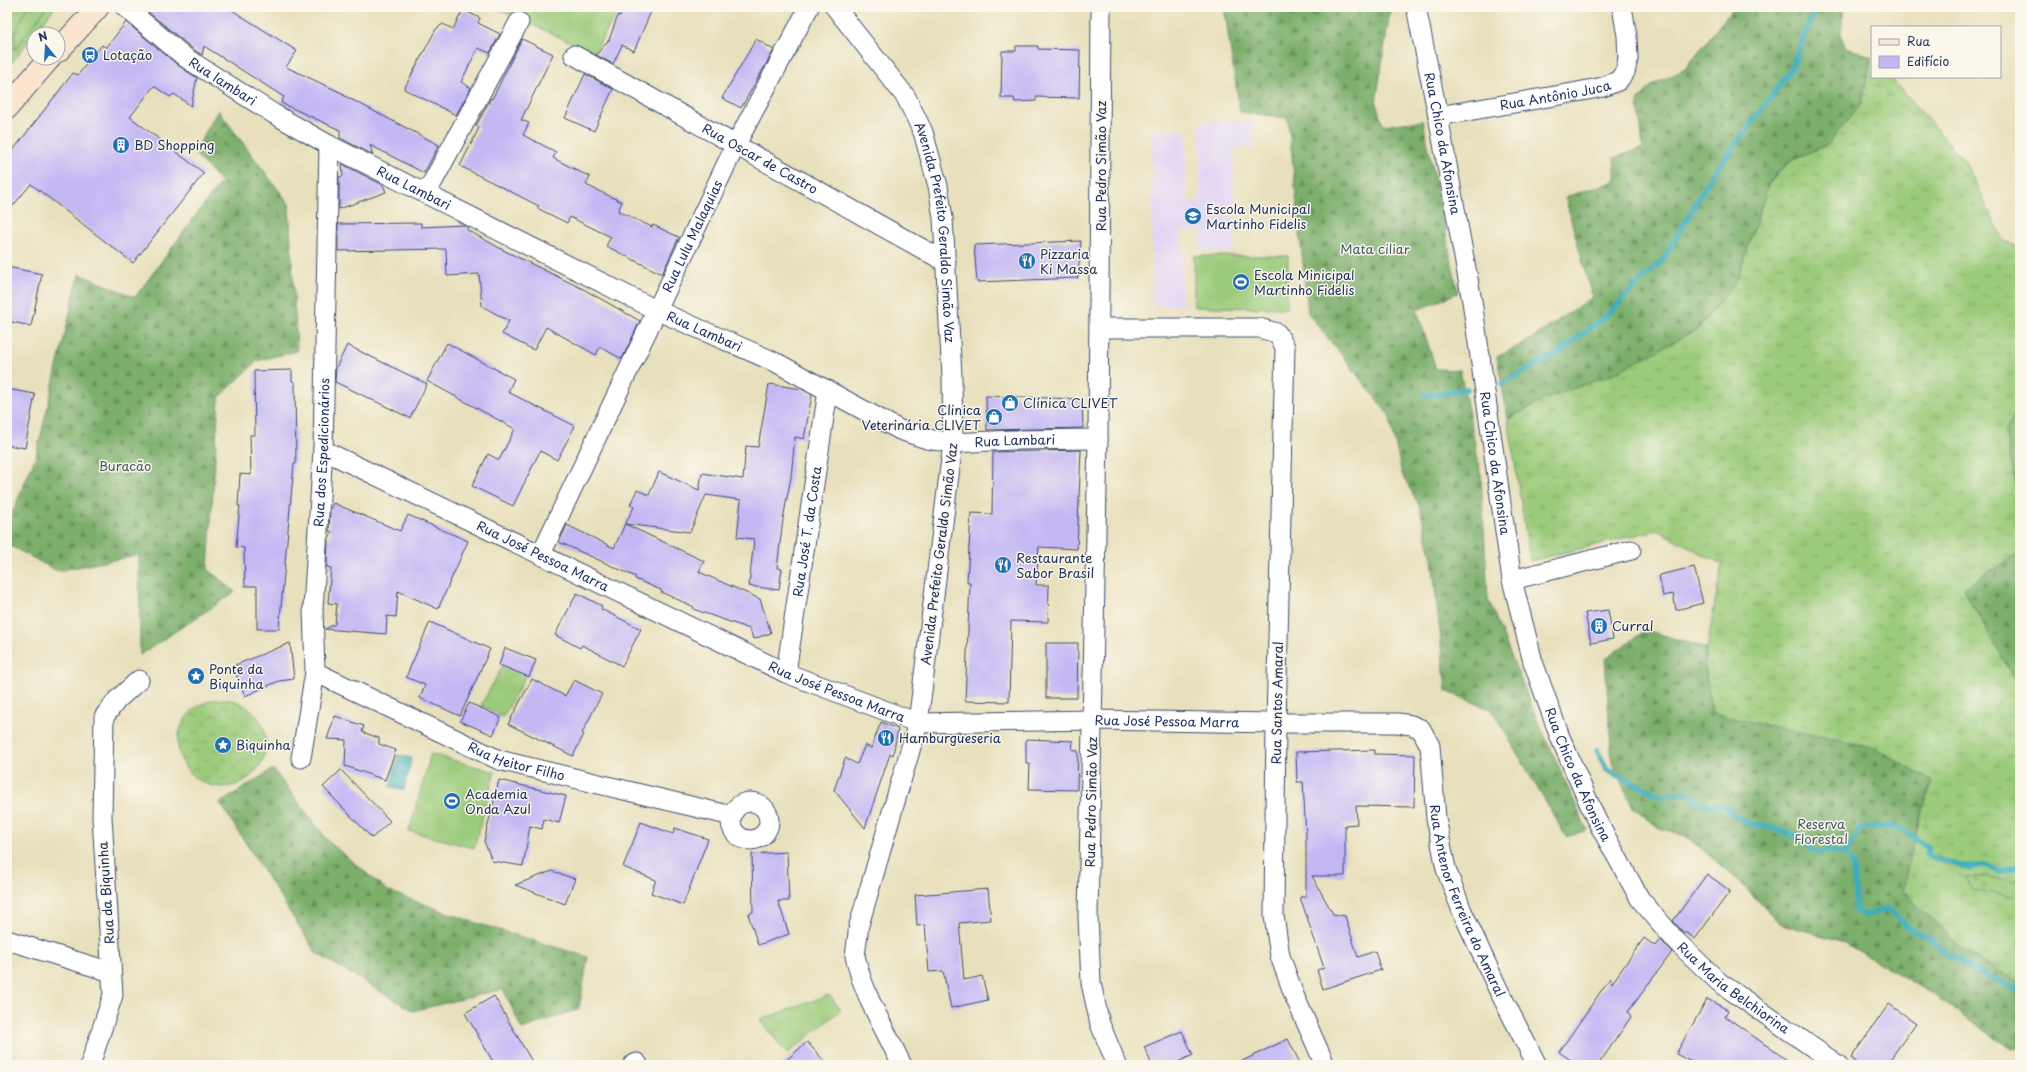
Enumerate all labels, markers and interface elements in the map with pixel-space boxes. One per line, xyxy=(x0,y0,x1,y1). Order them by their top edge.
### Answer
north arrow xyxy=(26,26,66,66)
text: N xyxy=(36,26,50,45)
legend xyxy=(1871,26,2001,78)
text: Rua xyxy=(1907,32,1931,50)
bus stop icon: Lotação xyxy=(80,45,100,65)
place label: Lotação xyxy=(103,45,152,64)
street label: Rua lambari xyxy=(185,52,261,110)
text: Edifício xyxy=(1907,52,1949,70)
street label: Rua Chico da Afonsina xyxy=(1420,71,1466,217)
street label: Rua Antônio Juca xyxy=(1498,75,1614,114)
street label: Rua Pedro Simão Vaz xyxy=(1091,101,1110,231)
street label: Rua Oscar de Castro xyxy=(699,118,822,198)
street label: Avenida Prefeito Geraldo Simão Vaz xyxy=(910,118,960,343)
building icon: BD Shopping xyxy=(111,135,131,155)
place label: BD Shopping xyxy=(134,135,215,154)
street label: Rua Lambari xyxy=(374,161,454,214)
street label: Rua Lulu Malaquias xyxy=(657,177,727,295)
place label: Escola Municipal Martinho Fidelis xyxy=(1206,199,1311,233)
school or university icon: Escola Municipal Martinho Fidelis xyxy=(1183,206,1203,226)
park label: Mata ciliar xyxy=(1340,239,1410,258)
place label: Pizzaria Ki Massa xyxy=(1040,244,1098,278)
restaurant icon: Pizzaria Ki Massa xyxy=(1017,251,1037,271)
place label: Escola Minicipal Martinho Fidelis xyxy=(1254,265,1355,299)
sports icon: Escola Minicipal Martinho Fidelis xyxy=(1231,272,1251,292)
street label: Rua Lambari xyxy=(664,306,745,356)
street label: Rua dos Espedicionários xyxy=(308,378,333,528)
street label: Rua Chico da Afonsina xyxy=(1476,390,1516,537)
shop icon: Clínica CLIVET xyxy=(1000,393,1020,413)
place label: Clínica CLIVET xyxy=(1023,393,1118,412)
place label: Clinica Veterinária CLIVET xyxy=(862,400,982,434)
shop icon: Clinica Veterinária CLIVET xyxy=(984,407,1004,427)
street label: Rua Lambari xyxy=(974,429,1055,451)
street label: Avenida Prefeito Geraldo Simão Vaz xyxy=(915,442,962,666)
park label: Buracão xyxy=(99,456,151,475)
street label: Rua José T. da Costa xyxy=(787,464,826,598)
street label: Rua José Pessoa Marra xyxy=(474,515,613,596)
place label: Restaurante Sabor Brasil xyxy=(1016,548,1094,582)
restaurant icon: Restaurante Sabor Brasil xyxy=(993,555,1013,575)
building icon: Curral xyxy=(1589,616,1609,636)
place label: Curral xyxy=(1612,616,1654,635)
street label: Rua Santos Amaral xyxy=(1266,641,1287,765)
street label: Rua José Pessoa Marra xyxy=(766,656,909,727)
place label: Ponte da Biquinha xyxy=(209,659,264,693)
place icon: Ponte da Biquinha xyxy=(186,666,206,686)
street label: Rua Chico da Afonsina xyxy=(1541,705,1617,845)
street label: Rua José Pessoa Marra xyxy=(1094,710,1240,731)
restaurant icon: Hamburgueseria xyxy=(876,728,896,748)
place label: Hamburgueseria xyxy=(899,728,1002,747)
place icon: Biquinha xyxy=(213,735,233,755)
place label: Biquinha xyxy=(236,735,291,754)
street label: Rua Pedro Simão Vaz xyxy=(1080,736,1101,867)
street label: Rua Heitor Filho xyxy=(465,737,567,785)
place label: Academia Onda Azul xyxy=(465,784,531,818)
sports icon: Academia Onda Azul xyxy=(442,791,462,811)
street label: Rua Antenor Ferreira do Amaral xyxy=(1426,804,1510,1000)
park label: Reserva Florestal xyxy=(1794,814,1848,848)
street label: Rua da Biquinha xyxy=(92,840,119,945)
street label: Rua Maria Belchiorina xyxy=(1673,937,1794,1038)

